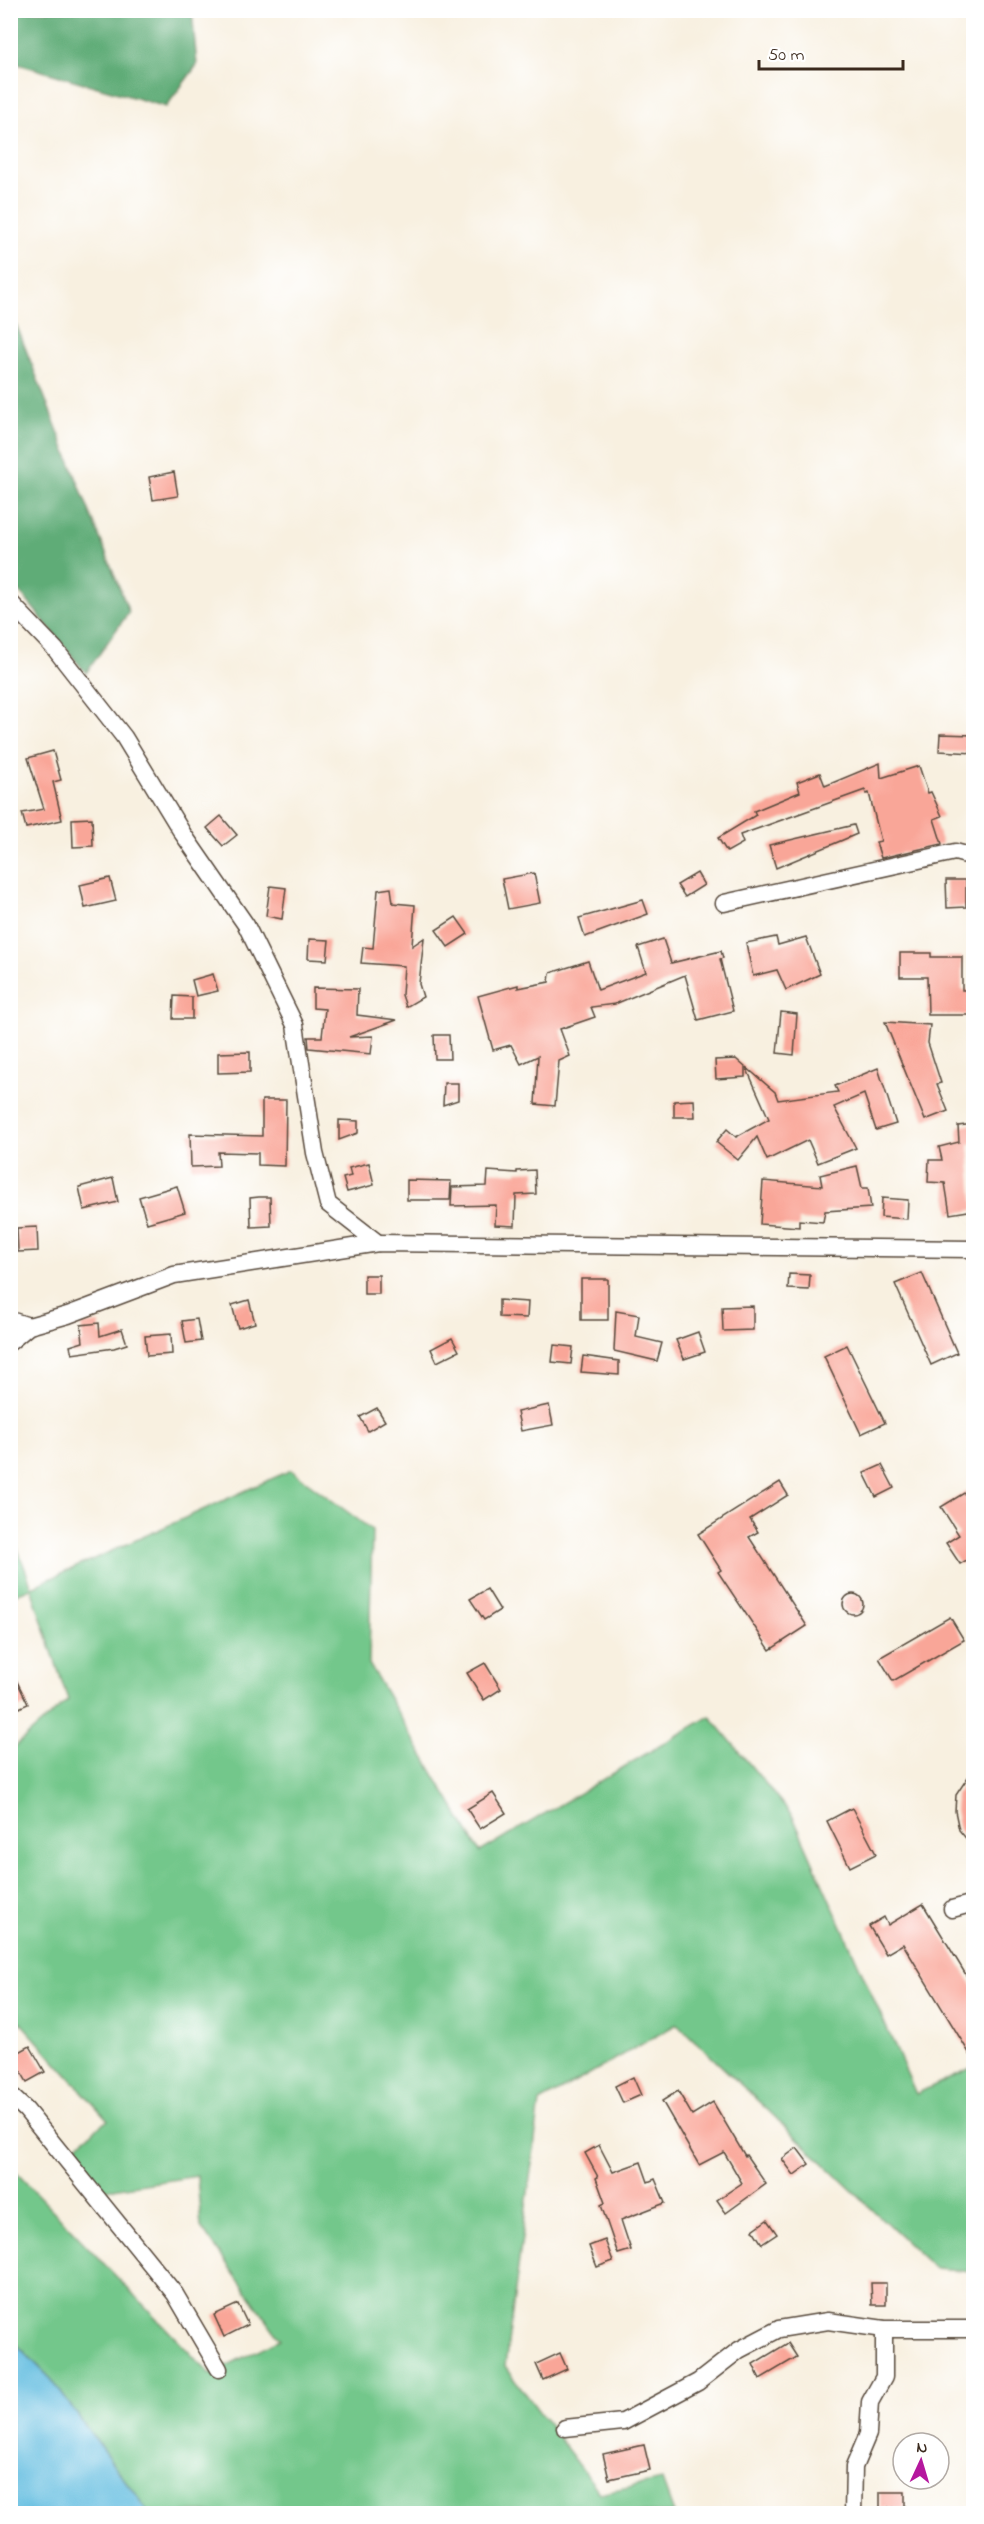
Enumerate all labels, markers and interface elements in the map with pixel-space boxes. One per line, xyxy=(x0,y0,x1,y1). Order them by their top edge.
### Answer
scale bar xyxy=(759,33,903,71)
text: 50 m xyxy=(768,43,805,69)
north arrow xyxy=(891,2431,951,2491)
text: N xyxy=(916,2436,928,2460)

